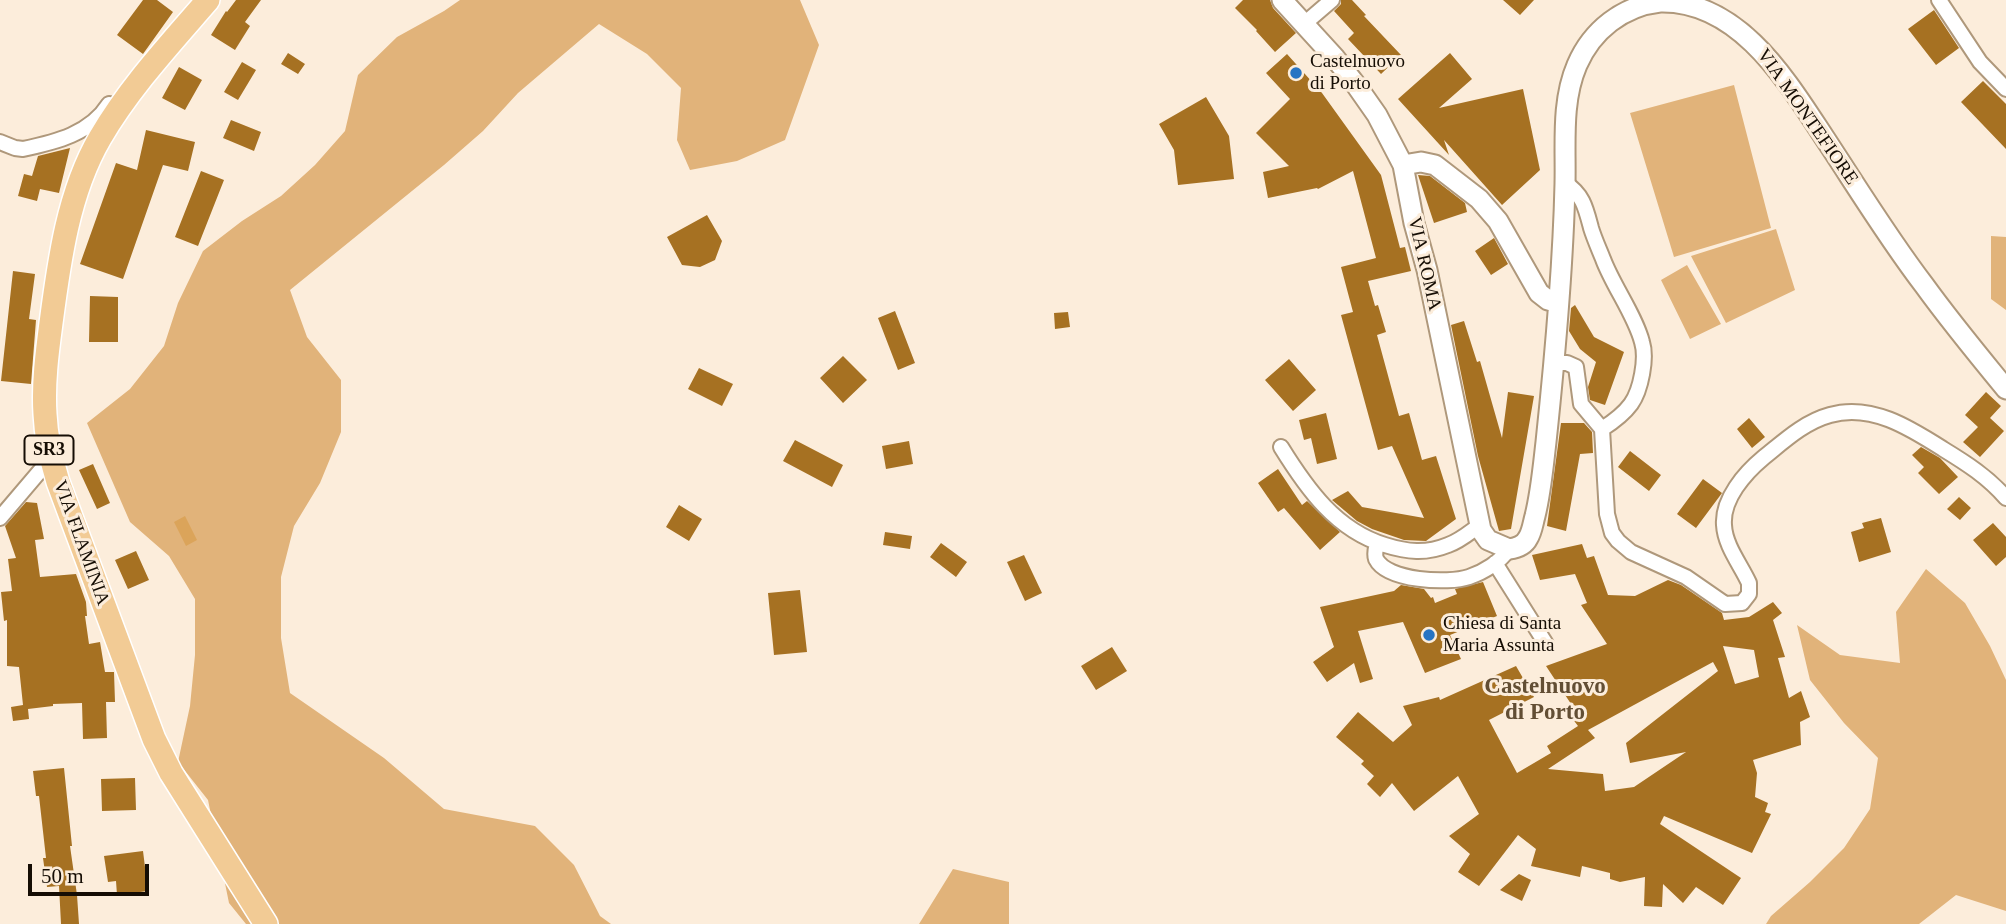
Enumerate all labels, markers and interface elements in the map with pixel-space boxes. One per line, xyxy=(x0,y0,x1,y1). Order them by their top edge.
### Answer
street label: VIA MONTEFIORE xyxy=(1751,45,1863,189)
place label: Castelnuovo di Porto xyxy=(1310,51,1405,95)
marker: Castelnuovo di Porto xyxy=(1288,65,1304,81)
street label: VIA ROMA xyxy=(1402,215,1446,313)
road number: SR3 xyxy=(24,436,74,464)
street label: VIA FLAMINIA xyxy=(48,477,114,609)
place label: Chiesa di Santa Maria Assunta xyxy=(1443,613,1561,657)
marker: Chiesa di Santa Maria Assunta xyxy=(1421,627,1437,643)
district label: Castelnuovo di Porto xyxy=(1484,673,1606,727)
scale bar xyxy=(32,850,152,894)
text: 50 m xyxy=(41,864,84,888)

